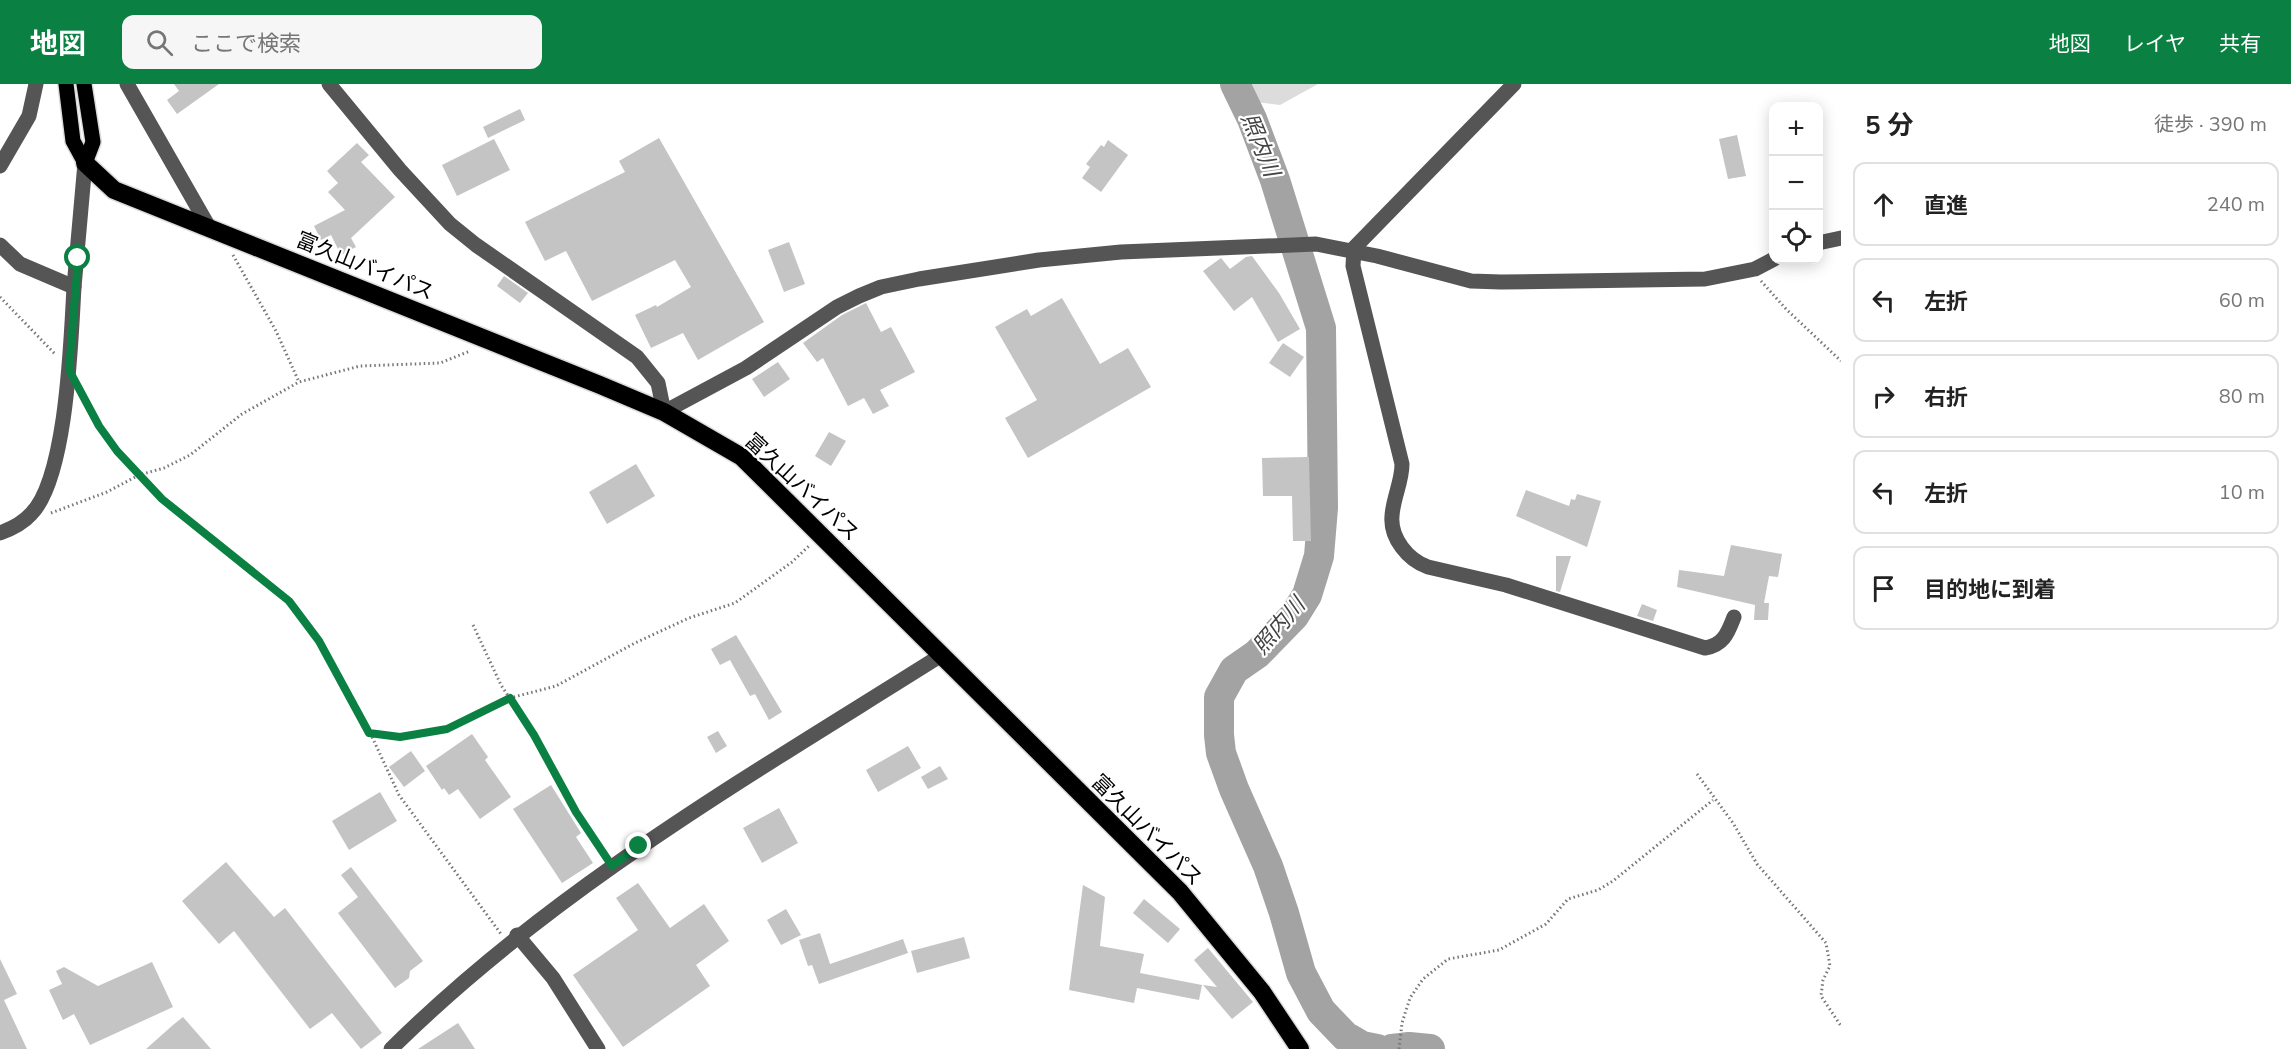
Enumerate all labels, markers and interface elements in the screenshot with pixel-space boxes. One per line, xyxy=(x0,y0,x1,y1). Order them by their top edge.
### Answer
search box xyxy=(122,15,542,69)
text: 地図 xyxy=(30,25,86,63)
icon: search xyxy=(143,26,176,59)
text: ここで検索 xyxy=(191,29,301,59)
text: 地図 xyxy=(2049,30,2091,58)
text: レイヤ xyxy=(2124,30,2186,58)
text: 共有 xyxy=(2219,30,2261,58)
map controls xyxy=(1769,102,1823,264)
button: + xyxy=(1769,102,1823,156)
text: 5 分 xyxy=(1865,108,1914,143)
water label: 照内川 xyxy=(1234,109,1287,183)
text: 徒歩 · 390 m xyxy=(2154,111,2267,138)
button: − xyxy=(1769,156,1823,210)
icon: ahead xyxy=(1867,188,1900,221)
text: 直進 xyxy=(1924,191,1968,221)
text: 240 m xyxy=(2207,191,2265,218)
button: locate xyxy=(1769,210,1823,264)
street label: 富久山バイパス xyxy=(292,226,438,306)
route start xyxy=(64,244,90,270)
icon: left xyxy=(1867,284,1900,317)
text: 左折 xyxy=(1924,287,1968,317)
text: 60 m xyxy=(2219,287,2265,314)
icon: right xyxy=(1867,380,1900,413)
text: 右折 xyxy=(1924,383,1968,413)
text: 80 m xyxy=(2219,383,2265,410)
street label: 富久山バイパス xyxy=(739,427,865,547)
icon: left xyxy=(1867,476,1900,509)
text: 左折 xyxy=(1924,479,1968,509)
text: 10 m xyxy=(2219,479,2265,506)
icon: arrive xyxy=(1867,572,1900,605)
text: 目的地に到着 xyxy=(1924,575,2056,605)
water label: 照内川 xyxy=(1246,590,1313,661)
street label: 富久山バイパス xyxy=(1085,768,1209,892)
route end xyxy=(625,832,651,858)

